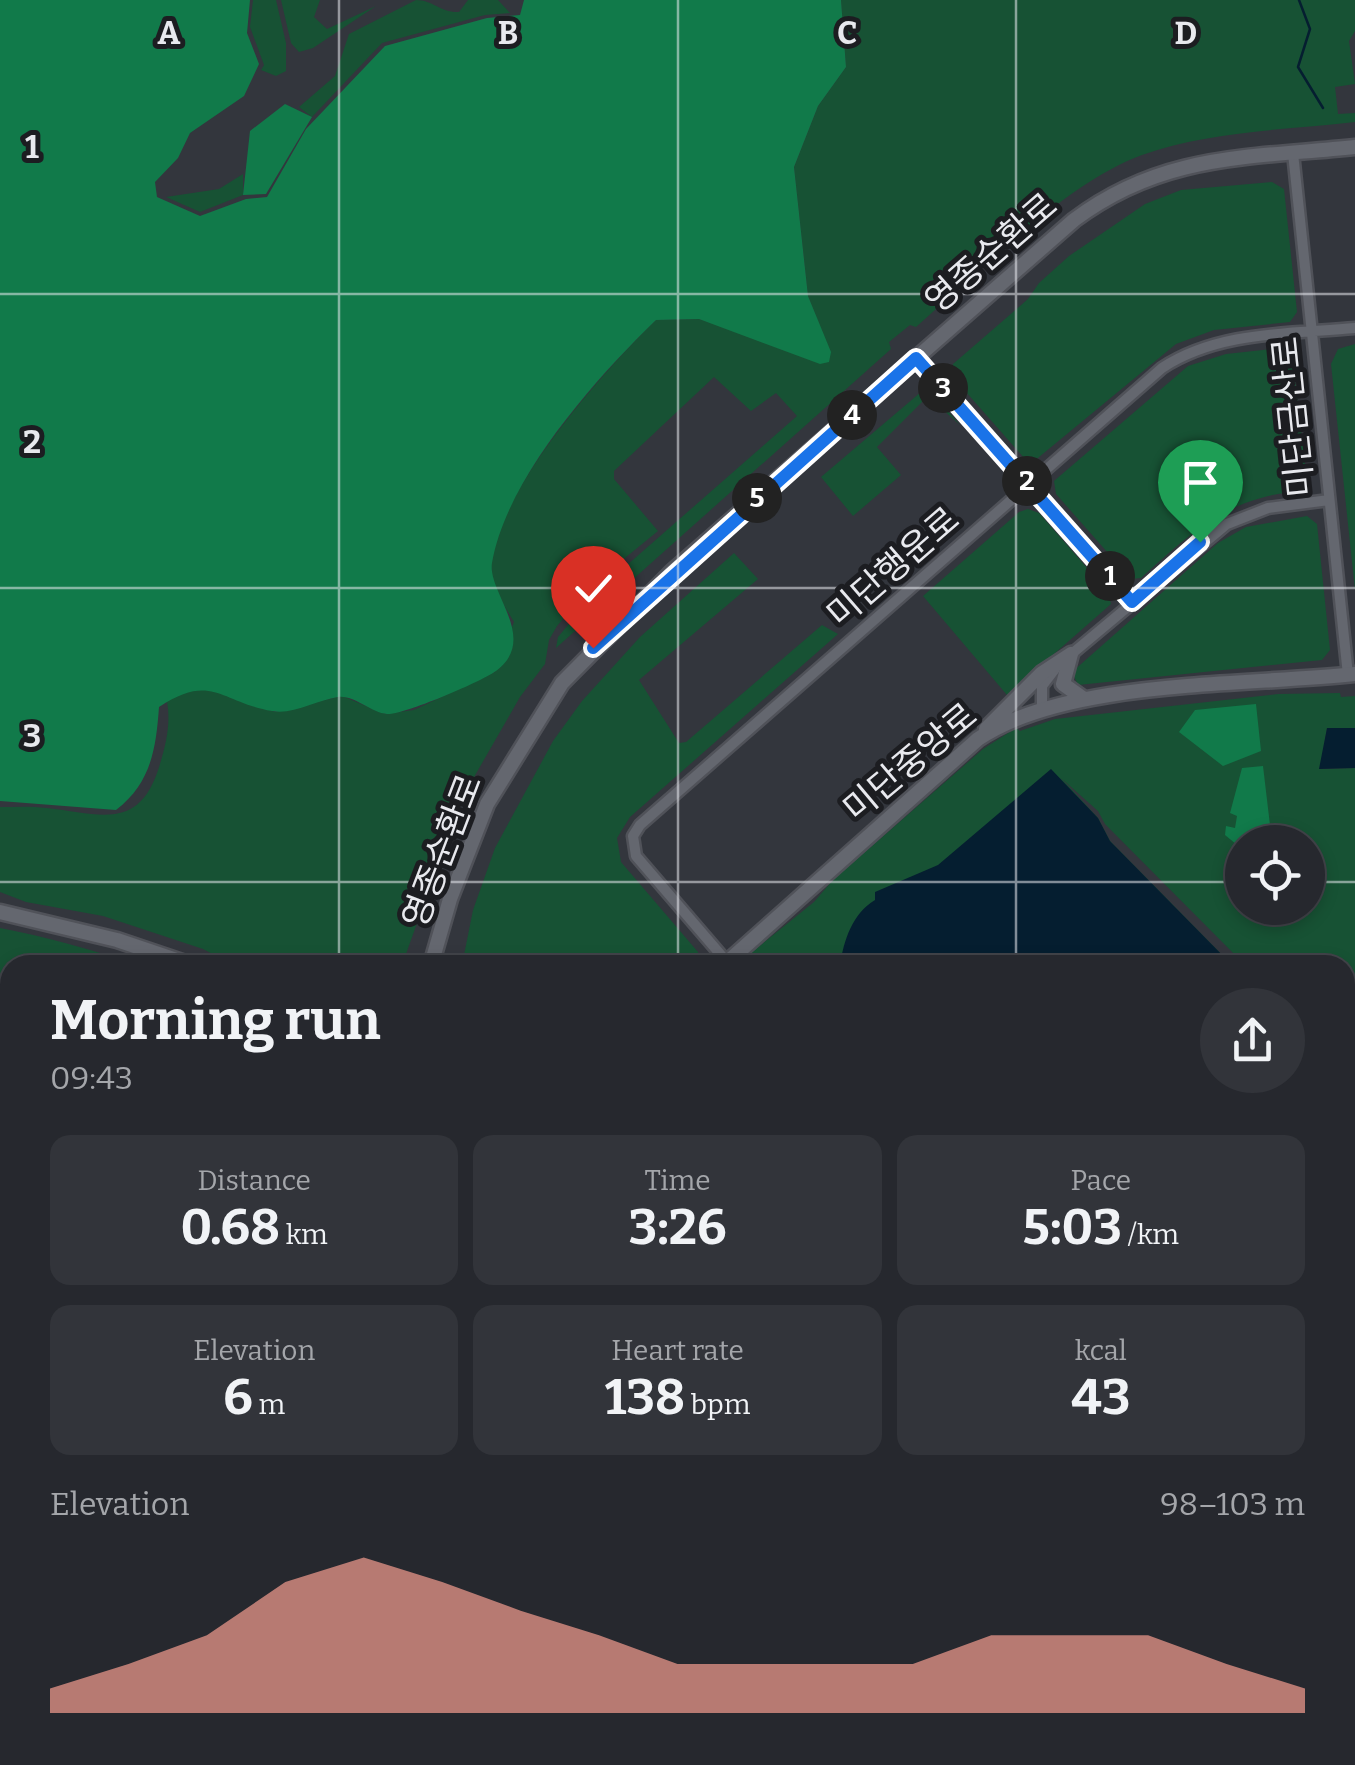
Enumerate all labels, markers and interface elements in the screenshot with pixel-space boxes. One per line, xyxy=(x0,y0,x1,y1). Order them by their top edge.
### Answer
text: A xyxy=(158,14,181,52)
text: B xyxy=(498,14,518,52)
text: C xyxy=(837,14,857,52)
text: D xyxy=(1175,14,1197,52)
text: 1 xyxy=(25,128,39,166)
street label: 영종순환로 xyxy=(916,184,1066,322)
street label: 미단금산로 xyxy=(1264,335,1322,499)
pin: 3 xyxy=(918,363,968,413)
text: 3 xyxy=(935,371,951,404)
pin: 4 xyxy=(827,390,877,440)
text: 4 xyxy=(843,398,861,431)
text: 2 xyxy=(23,423,41,461)
pin xyxy=(1158,440,1243,543)
icon: arrive xyxy=(1173,455,1228,510)
pin: 2 xyxy=(1002,456,1052,506)
text: 2 xyxy=(1019,464,1035,497)
pin: 5 xyxy=(732,473,782,523)
text: 5 xyxy=(749,481,765,514)
street label: 미단행운로 xyxy=(818,498,968,636)
pin xyxy=(551,546,636,649)
pin: 1 xyxy=(1085,551,1135,601)
text: 1 xyxy=(1104,559,1116,592)
icon: check xyxy=(566,561,621,616)
street label: 미단중앙로 xyxy=(835,694,985,830)
text: 3 xyxy=(23,717,41,755)
street label: 영종순환로 xyxy=(394,768,490,934)
map controls xyxy=(1225,825,1325,925)
button: locate xyxy=(1225,825,1325,925)
text: Morning run xyxy=(50,988,381,1054)
button: share xyxy=(1200,988,1305,1093)
text: 09:43 xyxy=(50,1059,133,1097)
text: Distance xyxy=(197,1164,311,1197)
text: Time xyxy=(644,1164,711,1197)
text: Pace xyxy=(1071,1164,1131,1197)
text: 0.68 xyxy=(181,1197,280,1257)
text: 3:26 xyxy=(628,1197,727,1257)
text: 5:03 xyxy=(1023,1197,1122,1257)
text: km xyxy=(280,1218,328,1251)
text: /km xyxy=(1122,1218,1179,1251)
text: Elevation xyxy=(193,1334,315,1367)
text: Heart rate xyxy=(611,1334,744,1367)
text: kcal xyxy=(1075,1334,1127,1367)
text: 6 xyxy=(223,1367,253,1427)
text: 138 xyxy=(605,1367,685,1427)
text: 43 xyxy=(1071,1367,1130,1427)
text: m xyxy=(253,1388,285,1421)
text: bpm xyxy=(685,1388,750,1421)
text: Elevation xyxy=(50,1485,190,1523)
text: 98–103 m xyxy=(1160,1485,1305,1523)

